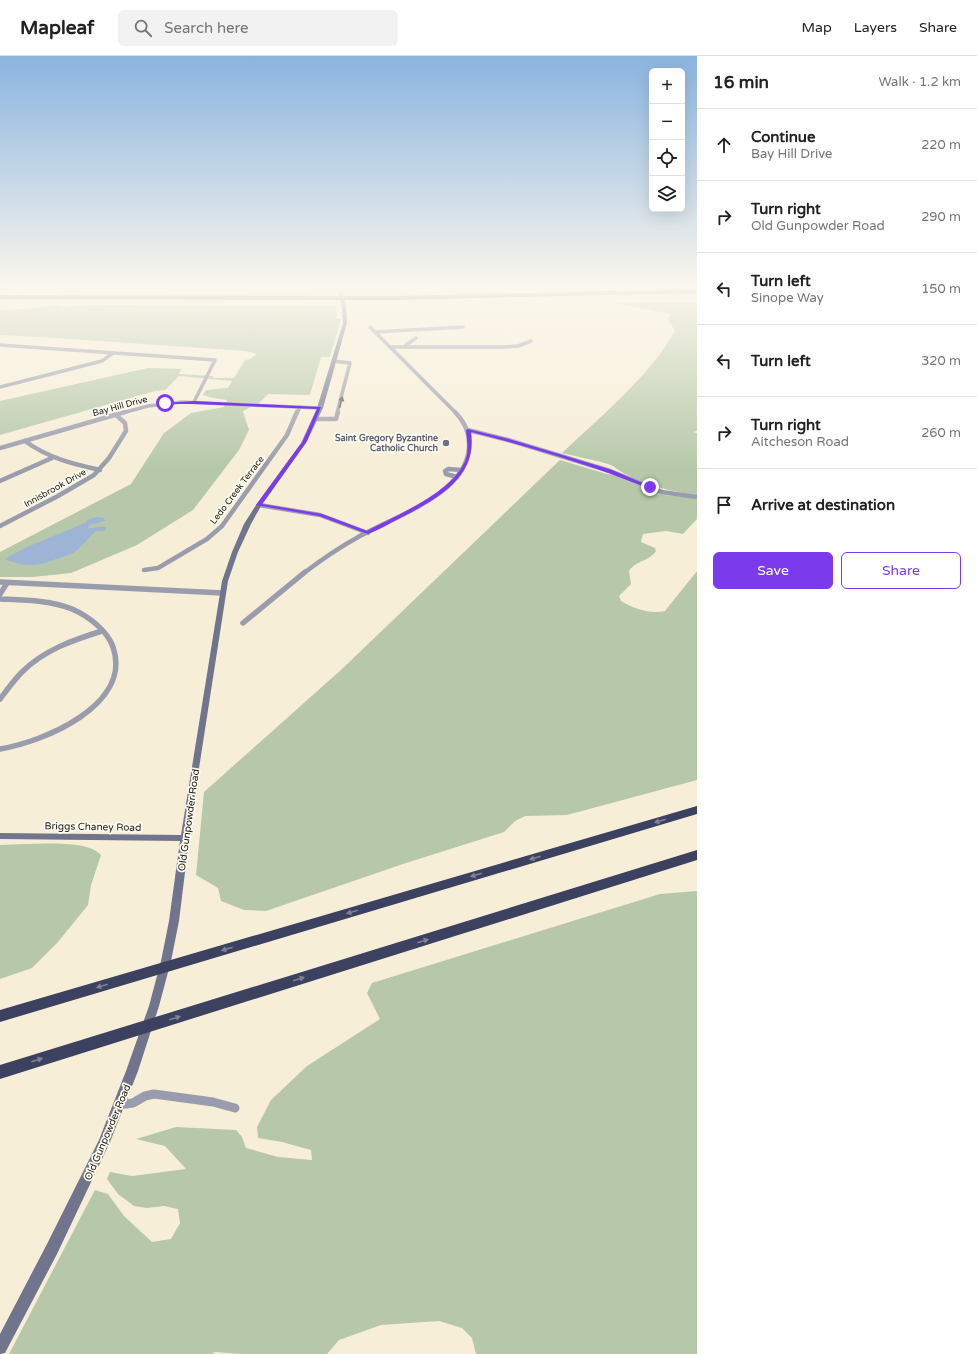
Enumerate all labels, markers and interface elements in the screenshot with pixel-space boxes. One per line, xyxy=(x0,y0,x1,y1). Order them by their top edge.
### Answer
search box xyxy=(118,10,398,46)
text: Mapleaf xyxy=(20,17,94,39)
icon: search xyxy=(132,17,154,39)
text: Search here xyxy=(164,19,249,37)
text: Map xyxy=(802,19,832,36)
text: Layers xyxy=(854,19,897,36)
text: Share xyxy=(919,19,957,36)
map controls xyxy=(649,68,685,212)
button: + xyxy=(649,68,685,104)
text: 16 min xyxy=(713,72,769,93)
text: Walk · 1.2 km xyxy=(879,74,961,90)
button: − xyxy=(649,104,685,140)
text: Continue xyxy=(751,128,815,146)
icon: ahead xyxy=(713,134,735,156)
text: 220 m xyxy=(921,137,961,153)
button: locate xyxy=(649,140,685,176)
text: Bay Hill Drive xyxy=(751,146,832,162)
button: layers xyxy=(649,176,685,212)
text: Turn right xyxy=(751,200,821,218)
icon: right xyxy=(713,206,735,228)
text: 290 m xyxy=(921,209,961,225)
text: Old Gunpowder Road xyxy=(751,218,885,234)
text: Turn left xyxy=(751,272,811,290)
icon: left xyxy=(713,278,735,300)
text: 150 m xyxy=(921,281,961,297)
text: Sinope Way xyxy=(751,290,824,306)
icon: left xyxy=(713,350,735,372)
text: Turn left xyxy=(751,352,811,370)
text: 320 m xyxy=(921,353,961,369)
street label: Bay Hill Drive xyxy=(92,394,149,419)
route start xyxy=(156,394,174,412)
one-way arrow xyxy=(338,396,344,408)
text: Turn right xyxy=(751,416,821,434)
icon: right xyxy=(713,422,735,444)
text: 260 m xyxy=(921,425,961,441)
place label: Saint Gregory Byzantine Catholic Church xyxy=(335,433,438,454)
text: Aitcheson Road xyxy=(751,434,849,450)
marker: Saint Gregory Byzantine Catholic Church xyxy=(441,438,451,448)
street label: Ledo Creek Terrace xyxy=(208,454,267,527)
street label: Innisbrook Drive xyxy=(22,467,88,510)
route end xyxy=(641,478,659,496)
icon: arrive xyxy=(713,494,735,516)
text: Arrive at destination xyxy=(751,496,895,514)
button: Save xyxy=(713,552,833,589)
button: Share xyxy=(841,552,961,589)
street label: Old Gunpowder Road xyxy=(176,768,202,872)
one-way arrow xyxy=(653,818,665,824)
street label: Briggs Chaney Road xyxy=(45,820,141,834)
one-way arrow xyxy=(529,855,541,861)
one-way arrow xyxy=(470,872,482,878)
one-way arrow xyxy=(345,909,357,915)
one-way arrow xyxy=(417,937,429,943)
one-way arrow xyxy=(221,946,233,952)
one-way arrow xyxy=(293,976,305,982)
one-way arrow xyxy=(96,983,108,989)
one-way arrow xyxy=(169,1015,181,1021)
one-way arrow xyxy=(32,1057,44,1063)
street label: Old Gunpowder Road xyxy=(82,1083,134,1182)

